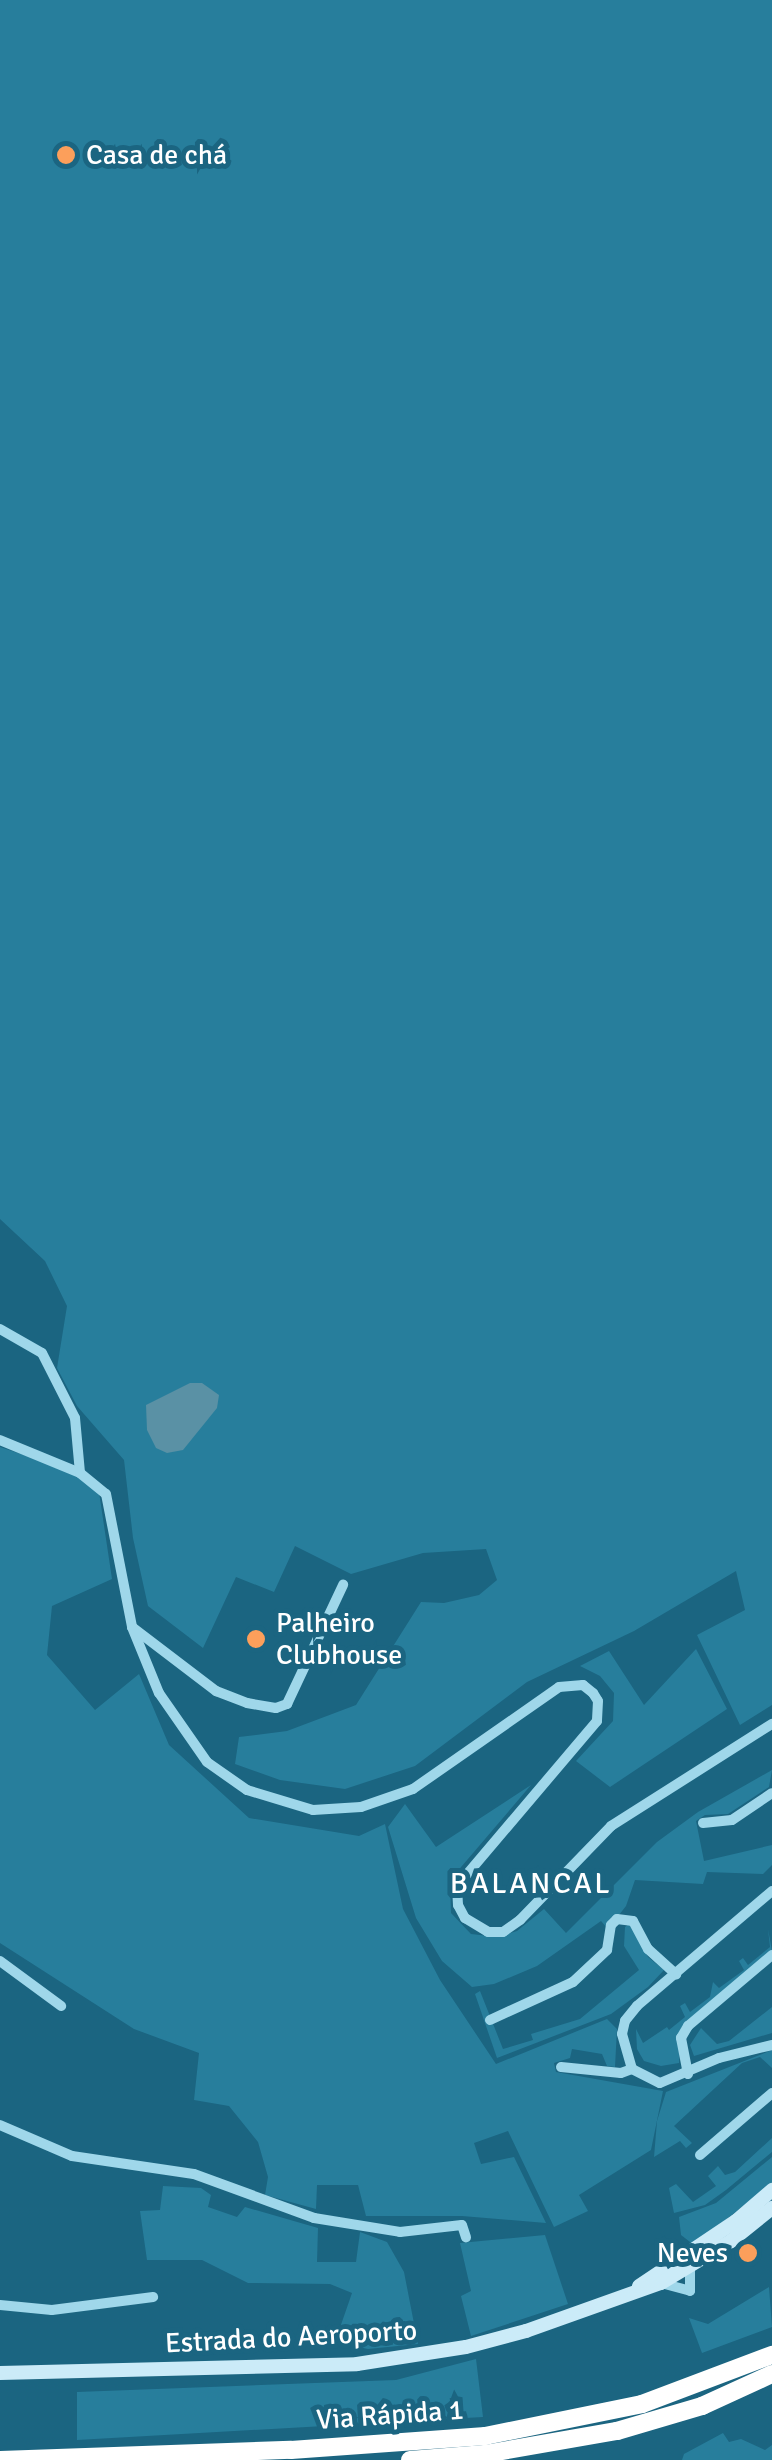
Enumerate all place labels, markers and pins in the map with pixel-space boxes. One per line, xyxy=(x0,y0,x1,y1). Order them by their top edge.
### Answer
place label: Casa de chá xyxy=(86,138,227,172)
marker: Casa de chá xyxy=(55,144,77,166)
place label: Palheiro Clubhouse xyxy=(276,1606,402,1672)
marker: Palheiro Clubhouse xyxy=(245,1628,267,1650)
place label: Neves xyxy=(657,2236,728,2270)
marker: Neves xyxy=(737,2242,759,2264)

